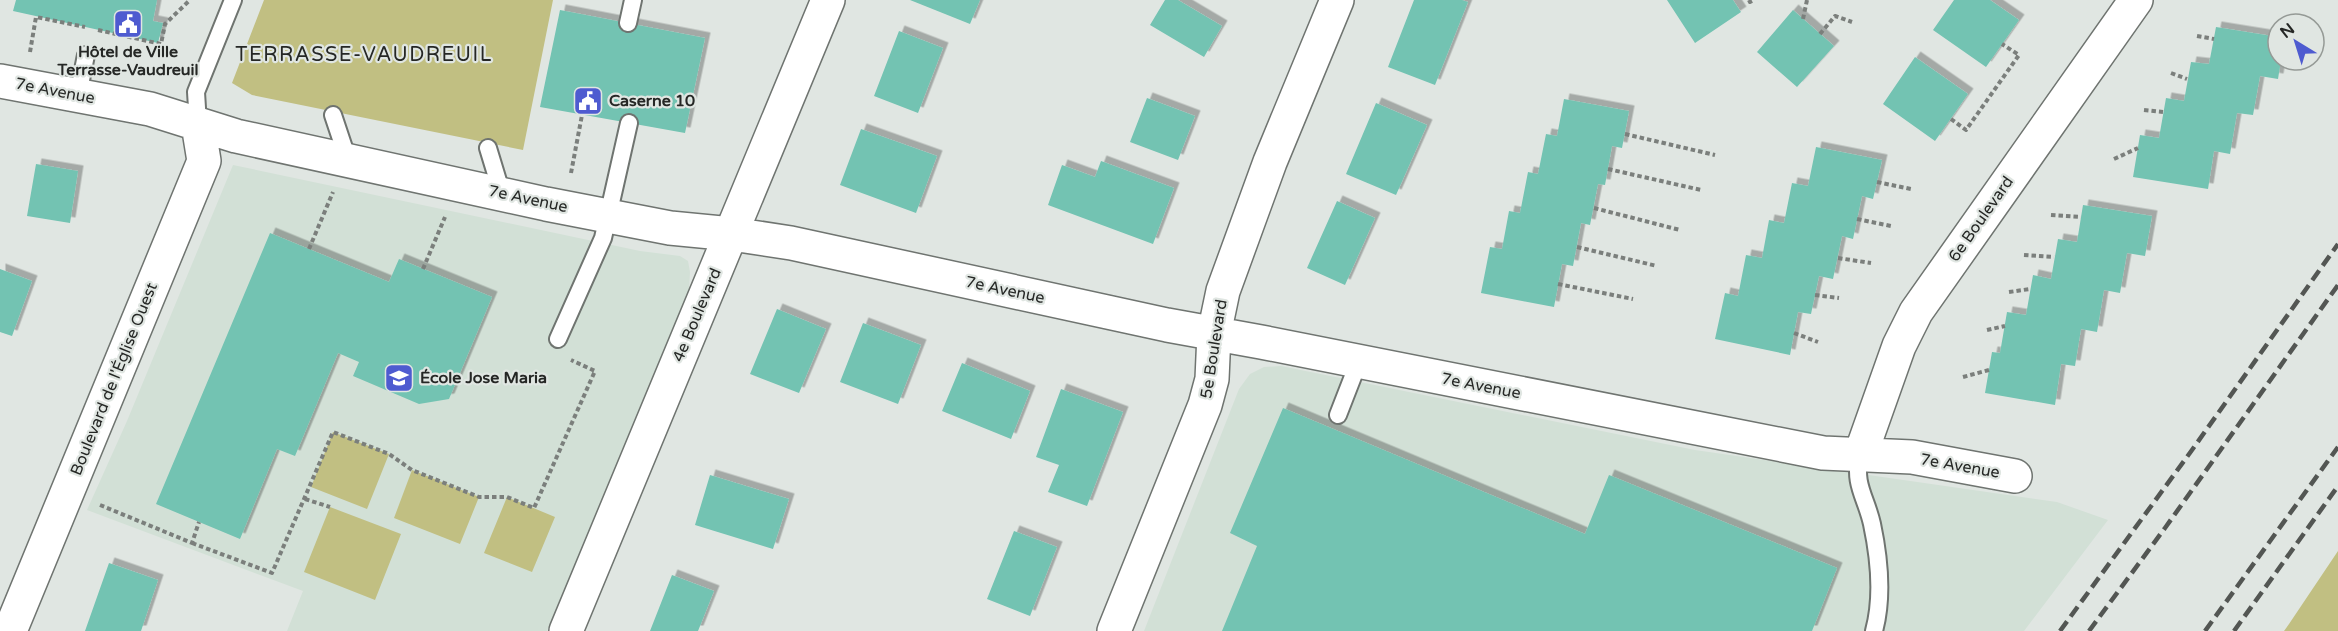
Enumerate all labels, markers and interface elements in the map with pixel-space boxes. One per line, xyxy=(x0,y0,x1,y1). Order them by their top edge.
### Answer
public building icon: Hôtel de Ville Terrasse-Vaudreuil xyxy=(112,8,144,40)
north arrow xyxy=(2266,12,2326,72)
text: N xyxy=(2276,19,2299,43)
place label: Hôtel de Ville Terrasse-Vaudreuil xyxy=(56,42,199,80)
district label: TERRASSE-VAUDREUIL xyxy=(235,43,493,67)
street label: 7e Avenue xyxy=(14,74,96,108)
public building icon: Caserne 10 xyxy=(572,85,604,117)
place label: Caserne 10 xyxy=(609,91,695,111)
street label: 6e Boulevard xyxy=(1944,172,2018,266)
street label: 7e Avenue xyxy=(487,181,569,217)
street label: 4e Boulevard xyxy=(668,265,726,365)
street label: 7e Avenue xyxy=(964,272,1046,308)
street label: Boulevard de l'Église Ouest xyxy=(66,280,162,478)
street label: 5e Boulevard xyxy=(1196,298,1232,400)
school or university icon: École Jose Maria xyxy=(383,362,415,394)
place label: École Jose Maria xyxy=(420,368,547,388)
street label: 7e Avenue xyxy=(1440,369,1522,403)
street label: 7e Avenue xyxy=(1919,449,2001,483)

